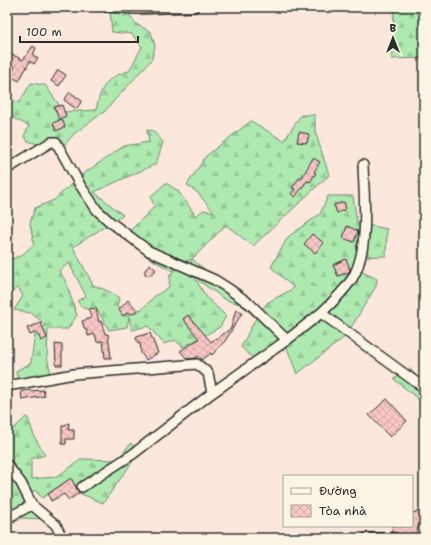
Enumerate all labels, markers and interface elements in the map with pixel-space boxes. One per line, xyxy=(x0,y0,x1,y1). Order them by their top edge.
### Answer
scale bar xyxy=(20,18,138,44)
north arrow xyxy=(373,18,413,58)
text: B xyxy=(390,21,397,36)
text: 100 m xyxy=(26,24,62,40)
legend xyxy=(283,475,413,527)
text: Đường xyxy=(319,483,357,499)
text: Tòa nhà xyxy=(319,503,367,519)

